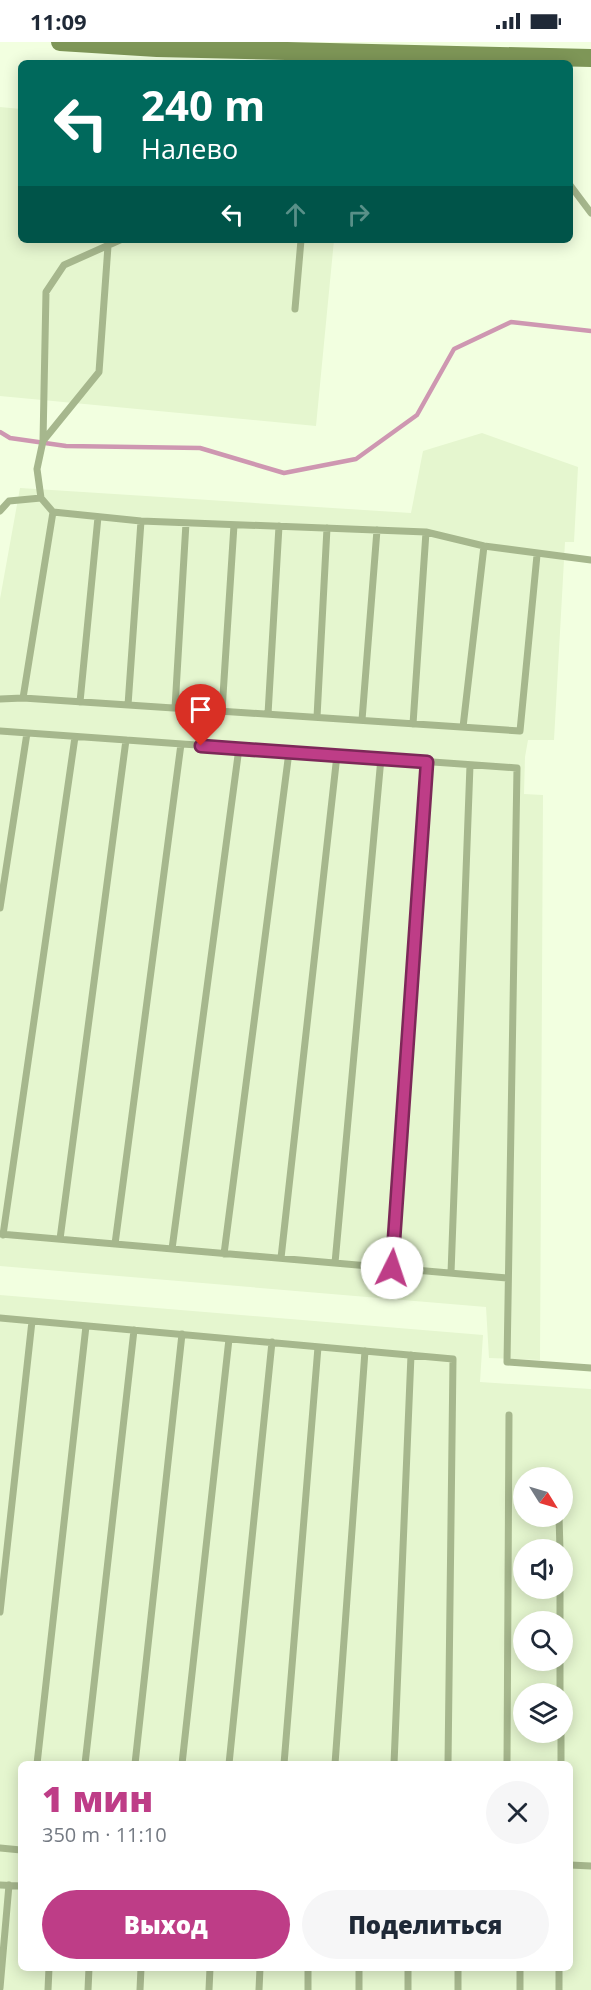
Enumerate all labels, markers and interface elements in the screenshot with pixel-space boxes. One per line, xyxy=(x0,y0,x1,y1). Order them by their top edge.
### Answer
text: 11:09 xyxy=(30,6,87,36)
text: 240 m xyxy=(141,76,265,133)
icon: left xyxy=(42,84,120,162)
text: Налево xyxy=(141,130,238,167)
icon: left xyxy=(216,198,249,231)
icon: ahead xyxy=(279,198,312,231)
icon: right xyxy=(342,198,375,231)
pin xyxy=(175,684,226,746)
icon: arrive xyxy=(184,693,217,726)
position arrow xyxy=(360,1236,424,1300)
north arrow xyxy=(513,1467,573,1527)
map controls xyxy=(513,1467,573,1743)
button: sound xyxy=(513,1539,573,1599)
button: search xyxy=(513,1611,573,1671)
button: layers xyxy=(513,1683,573,1743)
text: 1 мин xyxy=(42,1774,153,1823)
button: close xyxy=(486,1781,549,1844)
text: 350 m · 11:10 xyxy=(42,1821,167,1848)
button: Выход xyxy=(42,1890,290,1959)
button: Поделиться xyxy=(302,1890,549,1959)

